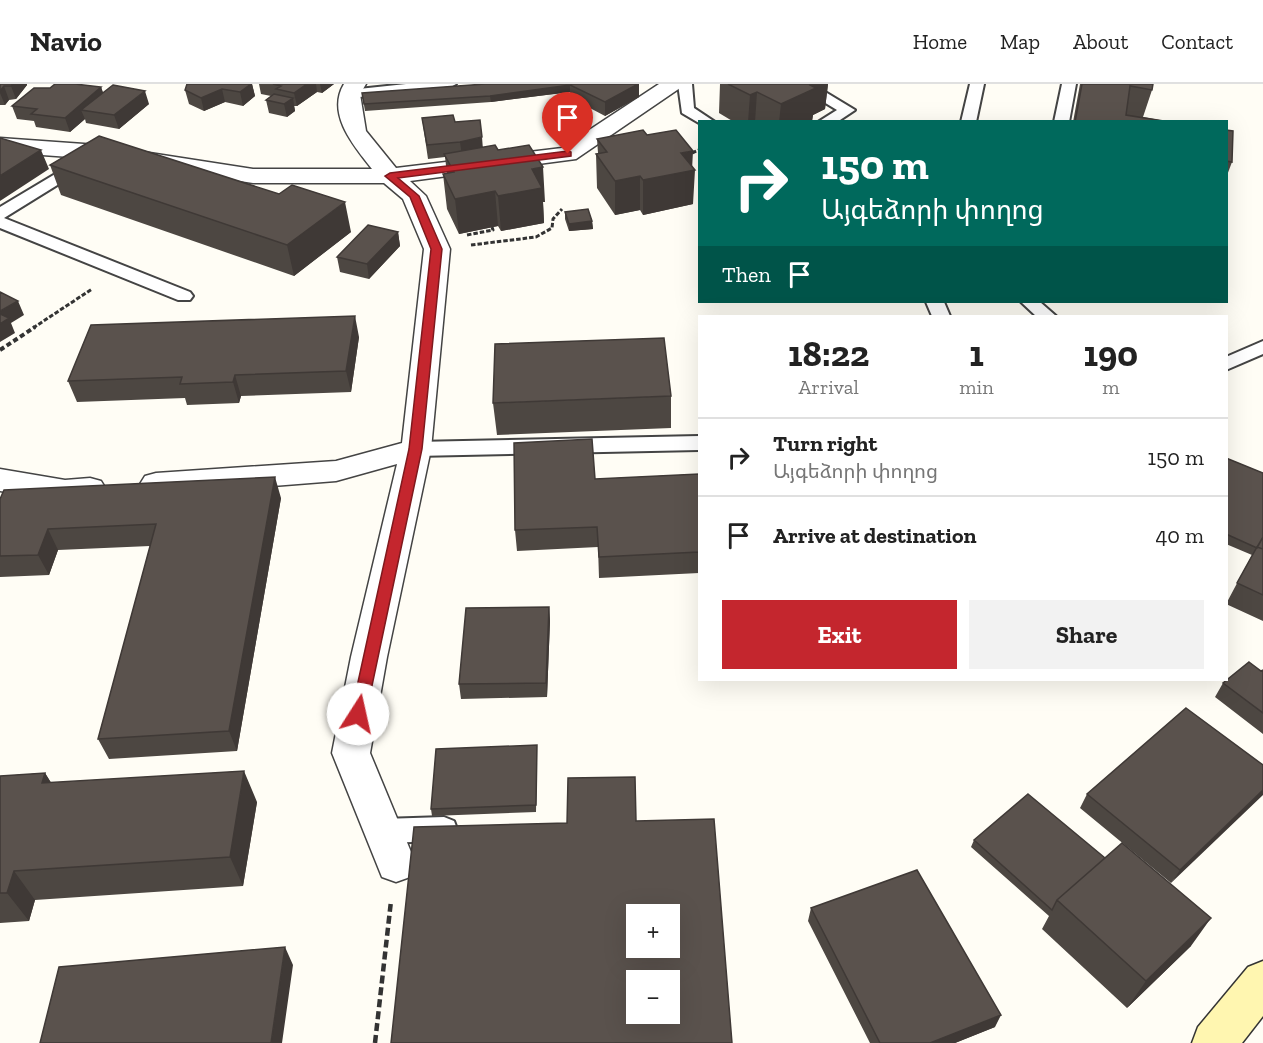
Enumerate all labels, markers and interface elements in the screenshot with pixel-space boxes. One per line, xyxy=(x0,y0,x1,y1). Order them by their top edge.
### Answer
text: Navio xyxy=(30,25,102,58)
text: Home xyxy=(913,29,967,54)
text: Map xyxy=(1000,29,1040,54)
text: About xyxy=(1073,29,1128,54)
text: Contact xyxy=(1161,29,1233,54)
pin xyxy=(542,92,593,154)
icon: arrive xyxy=(551,101,584,134)
text: 150 m xyxy=(821,139,929,190)
icon: right xyxy=(722,144,800,222)
text: Այգեձորի փողոց xyxy=(821,194,1044,226)
icon: arrive xyxy=(783,258,816,291)
text: Then xyxy=(722,261,771,288)
text: 18:22 xyxy=(788,332,869,375)
text: 1 xyxy=(969,332,984,375)
text: 190 xyxy=(1084,332,1138,375)
text: Arrival xyxy=(799,375,859,399)
text: min xyxy=(959,375,994,399)
text: m xyxy=(1102,375,1119,399)
text: Turn right xyxy=(773,430,877,457)
icon: right xyxy=(722,441,755,474)
text: 150 m xyxy=(1148,444,1204,471)
text: Այգեձորի փողոց xyxy=(773,459,938,483)
icon: arrive xyxy=(722,519,755,552)
text: Arrive at destination xyxy=(773,522,976,549)
text: 40 m xyxy=(1155,522,1204,549)
button: Exit xyxy=(722,600,957,669)
button: Share xyxy=(969,600,1204,669)
position arrow xyxy=(326,682,390,746)
map controls xyxy=(626,904,680,1024)
button: + xyxy=(626,904,680,958)
button: − xyxy=(626,970,680,1024)

